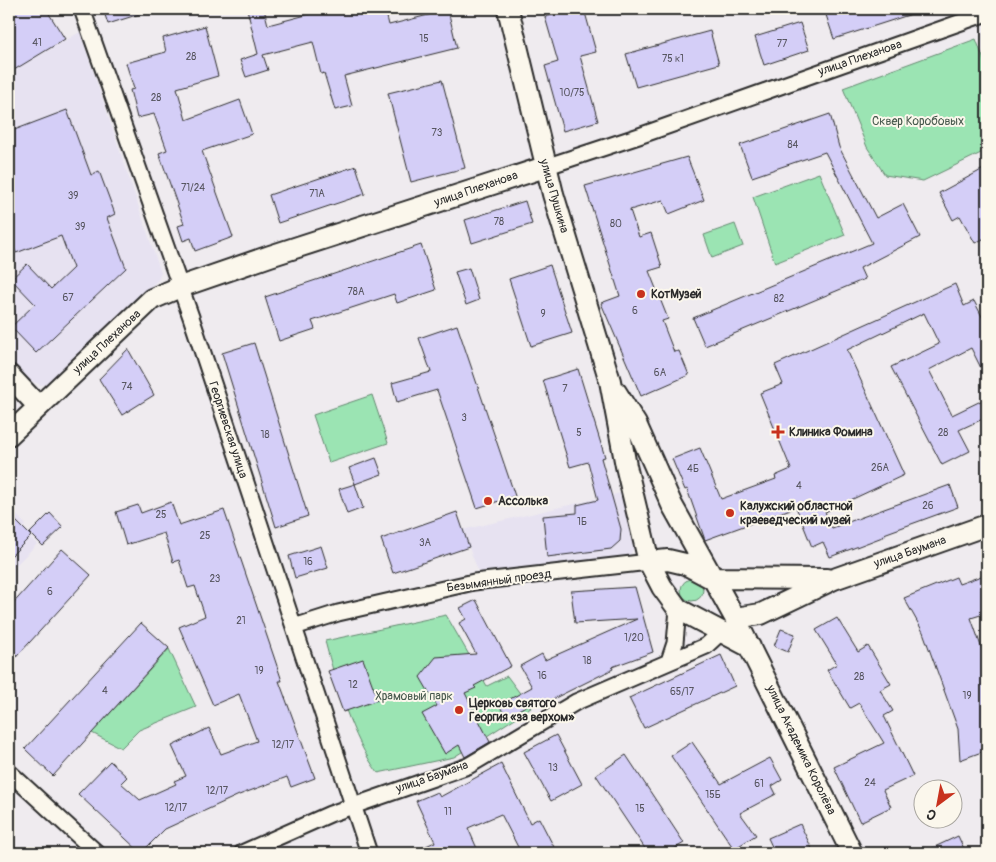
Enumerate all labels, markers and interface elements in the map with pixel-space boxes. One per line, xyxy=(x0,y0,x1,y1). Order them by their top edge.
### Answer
house number: 15 xyxy=(419,33,429,45)
house number: 41 xyxy=(32,37,42,49)
street label: улица Плеханова xyxy=(815,37,904,80)
house number: 77 xyxy=(777,38,788,50)
house number: 28 xyxy=(186,51,196,63)
house number: 75 к1 xyxy=(662,53,684,65)
house number: 10/75 xyxy=(559,87,585,99)
house number: 28 xyxy=(151,92,161,104)
park label: Сквер Коробовых xyxy=(872,114,964,129)
house number: 73 xyxy=(432,127,443,139)
house number: 84 xyxy=(788,139,799,151)
street label: улица Пушкина xyxy=(536,156,572,235)
street label: улица Плеханова xyxy=(431,168,520,211)
house number: 71/24 xyxy=(181,182,205,194)
house number: 71А xyxy=(309,188,325,200)
house number: 39 xyxy=(68,190,78,202)
house number: 78 xyxy=(494,216,504,228)
house number: 80 xyxy=(610,218,622,230)
house number: 39 xyxy=(75,221,85,233)
house number: 78А xyxy=(348,286,365,298)
place label: КотМузей xyxy=(651,287,702,302)
marker: КотМузей xyxy=(635,288,647,300)
house number: 67 xyxy=(62,292,74,304)
house number: 82 xyxy=(774,293,785,305)
house number: 6 xyxy=(632,305,638,317)
street label: улица Плеханова xyxy=(69,306,144,378)
house number: 9 xyxy=(540,308,546,320)
house number: 6А xyxy=(654,367,667,379)
street label: Георгиевская улица xyxy=(205,380,251,481)
house number: 74 xyxy=(121,381,133,393)
house number: 7 xyxy=(562,383,568,395)
house number: 3 xyxy=(461,412,467,424)
marker: Клиника Фомина xyxy=(771,425,785,439)
place label: Клиника Фомина xyxy=(789,425,873,440)
house number: 5 xyxy=(576,427,582,439)
house number: 28 xyxy=(938,427,948,439)
house number: 18 xyxy=(261,429,269,441)
house number: 26А xyxy=(871,462,889,474)
house number: 4Б xyxy=(687,463,699,475)
house number: 4 xyxy=(796,480,802,492)
place label: Ассолька xyxy=(498,494,548,509)
marker: Ассолька xyxy=(482,495,494,507)
place label: Калужский областной краеведческий музей xyxy=(740,499,853,528)
house number: 26 xyxy=(922,500,934,512)
marker: Калужский областной краеведческий музей xyxy=(724,507,736,519)
house number: 25 xyxy=(155,509,167,521)
house number: 1Б xyxy=(577,516,587,528)
house number: 25 xyxy=(199,530,211,542)
street label: улица Баумана xyxy=(871,532,949,572)
house number: 3А xyxy=(419,537,432,549)
house number: 16 xyxy=(303,556,313,568)
street label: Безымянный проезд xyxy=(446,566,553,596)
house number: 23 xyxy=(210,573,221,585)
house number: 6 xyxy=(47,586,53,598)
house number: 21 xyxy=(236,615,246,627)
house number: 1/20 xyxy=(624,632,644,644)
house number: 18 xyxy=(583,655,591,667)
house number: 19 xyxy=(254,665,264,677)
house number: 16 xyxy=(537,670,547,682)
house number: 28 xyxy=(854,671,864,683)
house number: 12 xyxy=(348,679,358,691)
street label: улица Академика Королёва xyxy=(763,682,839,818)
house number: 4 xyxy=(102,685,108,697)
house number: 65/17 xyxy=(670,686,695,698)
park label: Храмовый парк xyxy=(375,689,453,704)
house number: 19 xyxy=(962,690,972,702)
place label: Церковь святого Георгия «за верхом» xyxy=(469,696,575,725)
marker: Церковь святого Георгия «за верхом» xyxy=(453,704,465,716)
house number: 12/17 xyxy=(272,739,295,751)
street label: улица Баумана xyxy=(393,757,471,797)
house number: 13 xyxy=(548,762,558,774)
house number: 24 xyxy=(864,777,876,789)
house number: 61 xyxy=(754,778,764,790)
north arrow xyxy=(914,780,964,830)
house number: 12/17 xyxy=(206,785,229,797)
house number: 15Б xyxy=(705,789,721,801)
house number: 12/17 xyxy=(165,802,188,814)
house number: 15 xyxy=(635,803,645,815)
text: С xyxy=(923,805,940,824)
house number: 11 xyxy=(444,806,452,818)

